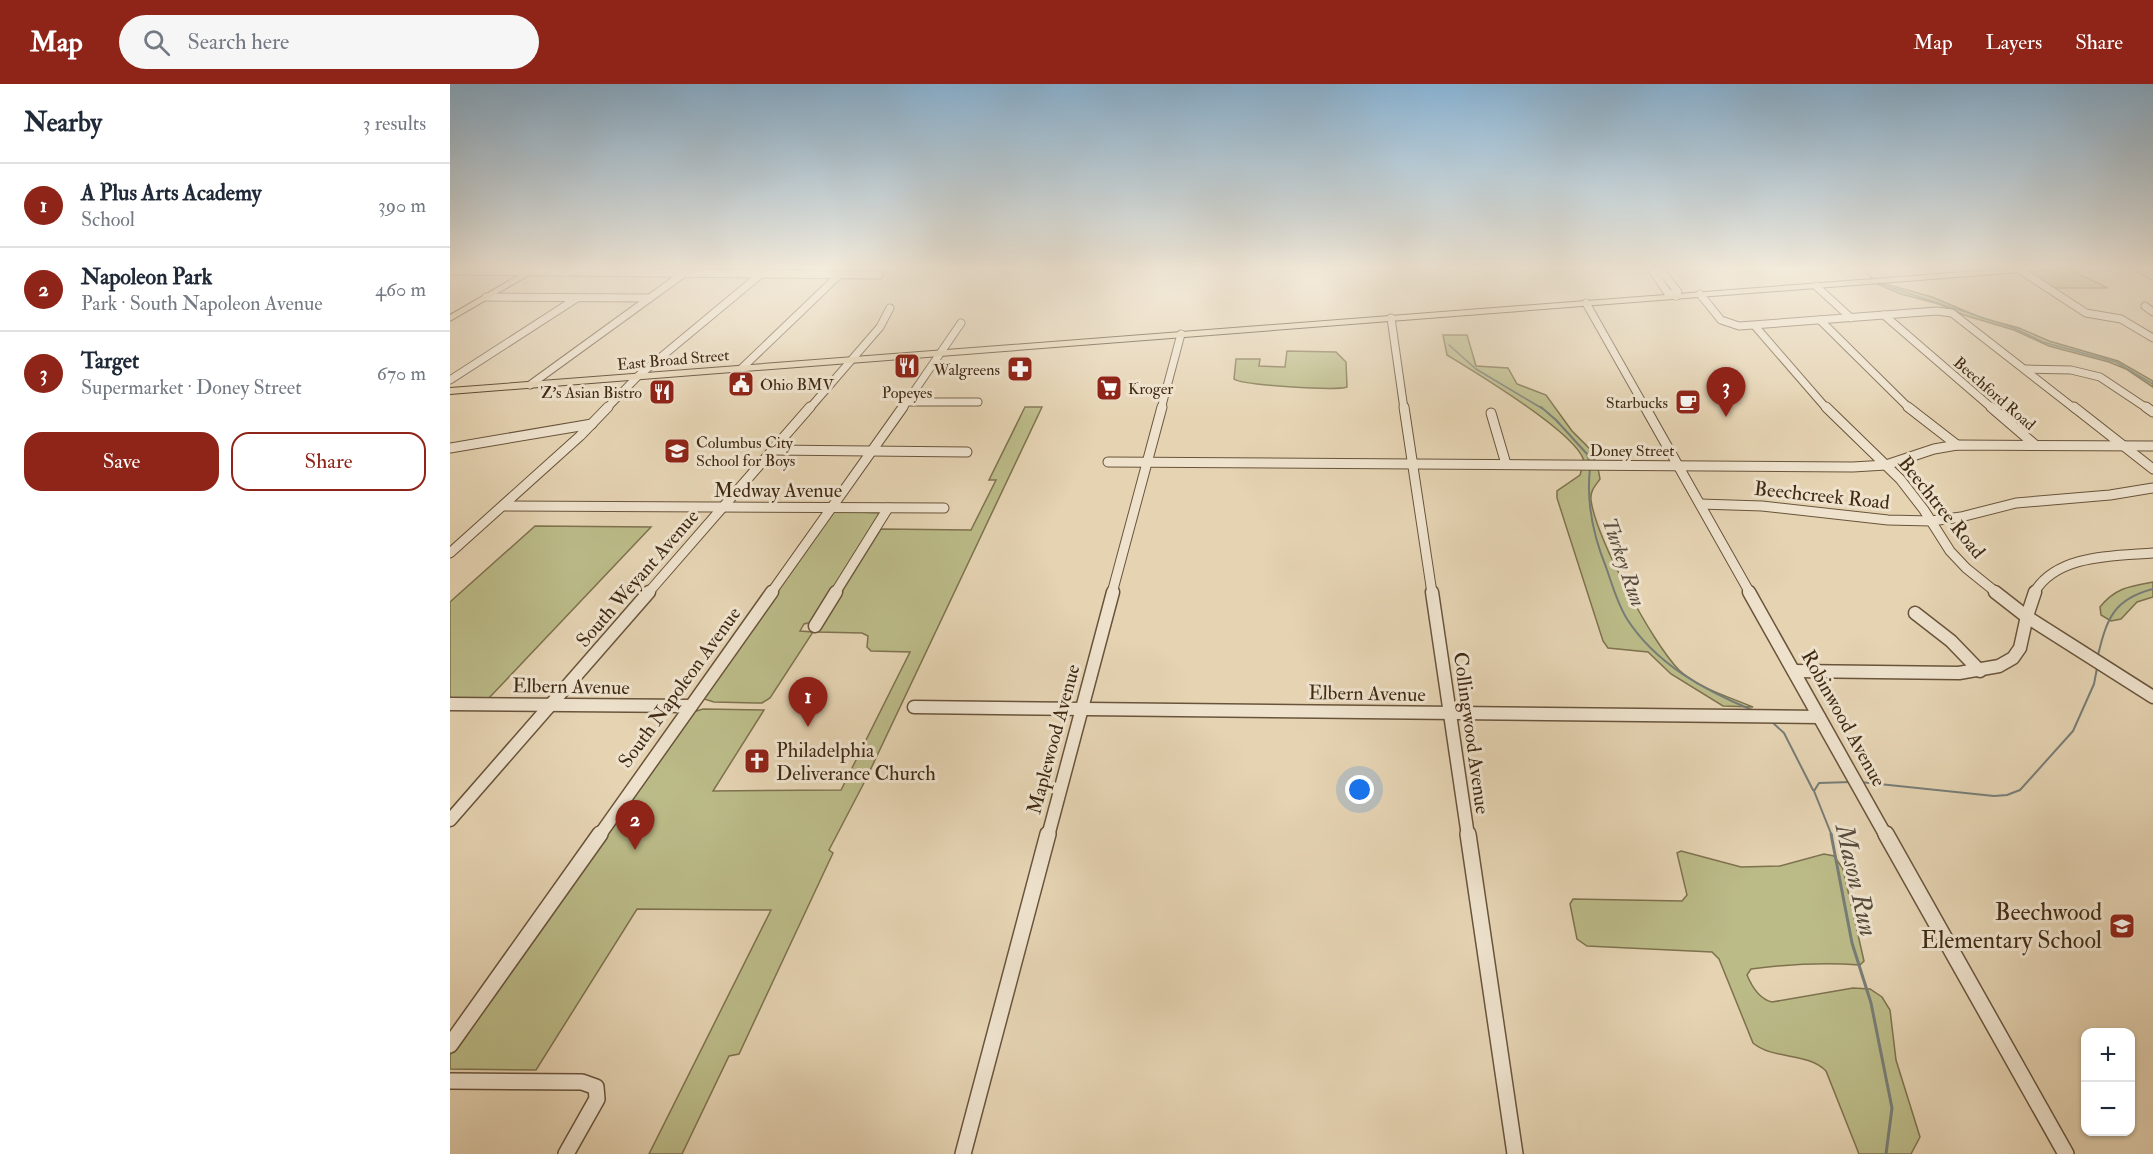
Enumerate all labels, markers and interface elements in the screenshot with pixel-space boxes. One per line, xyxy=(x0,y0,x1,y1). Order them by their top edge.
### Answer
search box xyxy=(119,15,539,69)
text: Map xyxy=(30,25,83,60)
icon: search xyxy=(140,26,173,59)
text: Search here xyxy=(188,28,289,56)
text: Map xyxy=(1913,29,1953,56)
text: Layers xyxy=(1986,29,2042,56)
text: Share xyxy=(2075,29,2123,56)
text: Nearby xyxy=(24,107,102,139)
text: 3 results xyxy=(363,111,426,136)
text: A Plus Arts Academy xyxy=(81,179,261,207)
text: 1 xyxy=(40,193,47,218)
text: 390 m xyxy=(378,193,426,218)
text: School xyxy=(81,207,135,232)
text: Napoleon Park xyxy=(81,263,212,291)
text: 2 xyxy=(38,277,49,302)
text: 460 m xyxy=(375,277,426,302)
text: Park · South Napoleon Avenue xyxy=(81,291,323,316)
street label: East Broad Street xyxy=(616,345,730,375)
text: Target xyxy=(81,347,139,375)
restaurant icon: Popeyes xyxy=(892,351,922,381)
street label: Beechford Road xyxy=(1949,353,2040,435)
pharmacy icon: Walgreens xyxy=(1005,354,1035,384)
place label: Walgreens xyxy=(933,360,1000,380)
text: 3 xyxy=(40,361,47,386)
text: 670 m xyxy=(377,361,426,386)
pin: 3 xyxy=(1706,368,1746,417)
public building icon: Ohio BMV xyxy=(726,369,756,399)
supermarket icon: Kroger xyxy=(1094,373,1124,403)
text: Supermarket · Doney Street xyxy=(81,375,302,400)
place label: Ohio BMV xyxy=(760,375,835,395)
restaurant icon: Z's Asian Bistro xyxy=(647,377,677,407)
place label: Kroger xyxy=(1128,379,1173,399)
place label: Z's Asian Bistro xyxy=(541,383,642,403)
place label: Popeyes xyxy=(882,383,932,404)
cafe icon: Starbucks xyxy=(1673,387,1703,417)
place label: Starbucks xyxy=(1606,393,1668,413)
button: Save xyxy=(24,432,219,491)
button: Share xyxy=(231,432,426,491)
place label: Columbus City School for Boys xyxy=(696,433,795,471)
school or university icon: Columbus City School for Boys xyxy=(662,436,692,466)
street label: Doney Street xyxy=(1590,441,1674,461)
street label: Beechtree Road xyxy=(1893,451,1991,564)
street label: Beechcreek Road xyxy=(1753,476,1891,515)
street label: Medway Avenue xyxy=(714,478,842,503)
street label: South Weyant Avenue xyxy=(571,504,704,653)
water label: Turkey Run xyxy=(1596,514,1651,610)
street label: South Napoleon Avenue xyxy=(613,602,747,773)
street label: Robinwood Avenue xyxy=(1796,646,1891,791)
street label: Collingwood Avenue xyxy=(1448,650,1495,816)
street label: Maplewood Avenue xyxy=(1021,661,1086,817)
street label: Elbern Avenue xyxy=(512,673,630,700)
pin: 1 xyxy=(788,678,828,727)
street label: Elbern Avenue xyxy=(1308,680,1426,707)
place label: Philadelphia Deliverance Church xyxy=(776,738,936,786)
church icon: Philadelphia Deliverance Church xyxy=(742,746,772,776)
your location xyxy=(1345,775,1374,804)
pin: 2 xyxy=(616,800,654,850)
water label: Mason Run xyxy=(1827,819,1884,939)
place label: Beechwood Elementary School xyxy=(1921,897,2102,956)
school or university icon: Beechwood Elementary School xyxy=(2107,911,2137,941)
map controls xyxy=(2081,1028,2135,1136)
button: + xyxy=(2081,1028,2135,1082)
button: − xyxy=(2081,1082,2135,1136)

